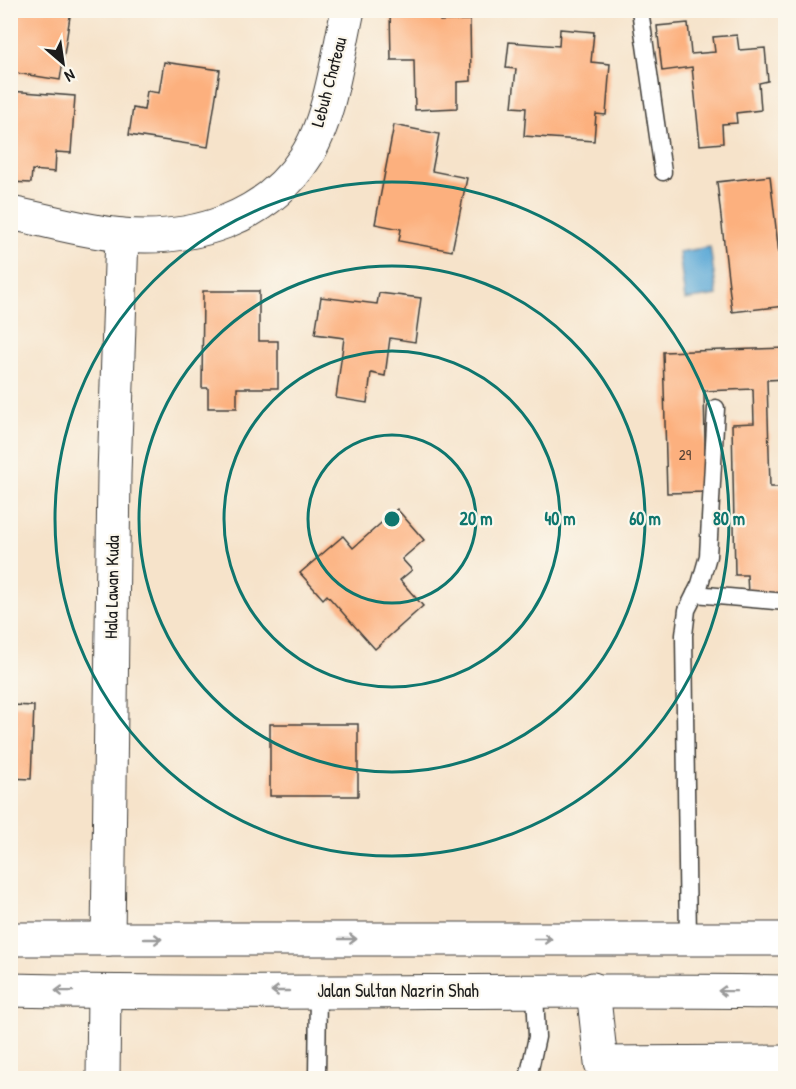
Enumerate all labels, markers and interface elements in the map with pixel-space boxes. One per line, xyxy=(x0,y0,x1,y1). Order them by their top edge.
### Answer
north arrow xyxy=(33,33,93,93)
street label: Lebuh Chateau xyxy=(305,34,353,130)
text: N xyxy=(61,64,79,88)
house number: 29 xyxy=(679,444,692,465)
text: 20 m xyxy=(460,506,492,531)
text: 40 m xyxy=(544,506,576,531)
text: 60 m xyxy=(629,506,661,531)
text: 80 m xyxy=(713,506,745,531)
centre of rings xyxy=(382,509,402,529)
street label: Hala Lawan Kuda xyxy=(98,535,125,639)
one-way arrow xyxy=(142,933,162,945)
one-way arrow xyxy=(337,933,357,945)
one-way arrow xyxy=(532,933,552,945)
street label: Jalan Sultan Nazrin Shah xyxy=(317,978,479,1003)
one-way arrow xyxy=(55,985,75,997)
one-way arrow xyxy=(271,985,291,997)
one-way arrow xyxy=(718,986,738,997)

